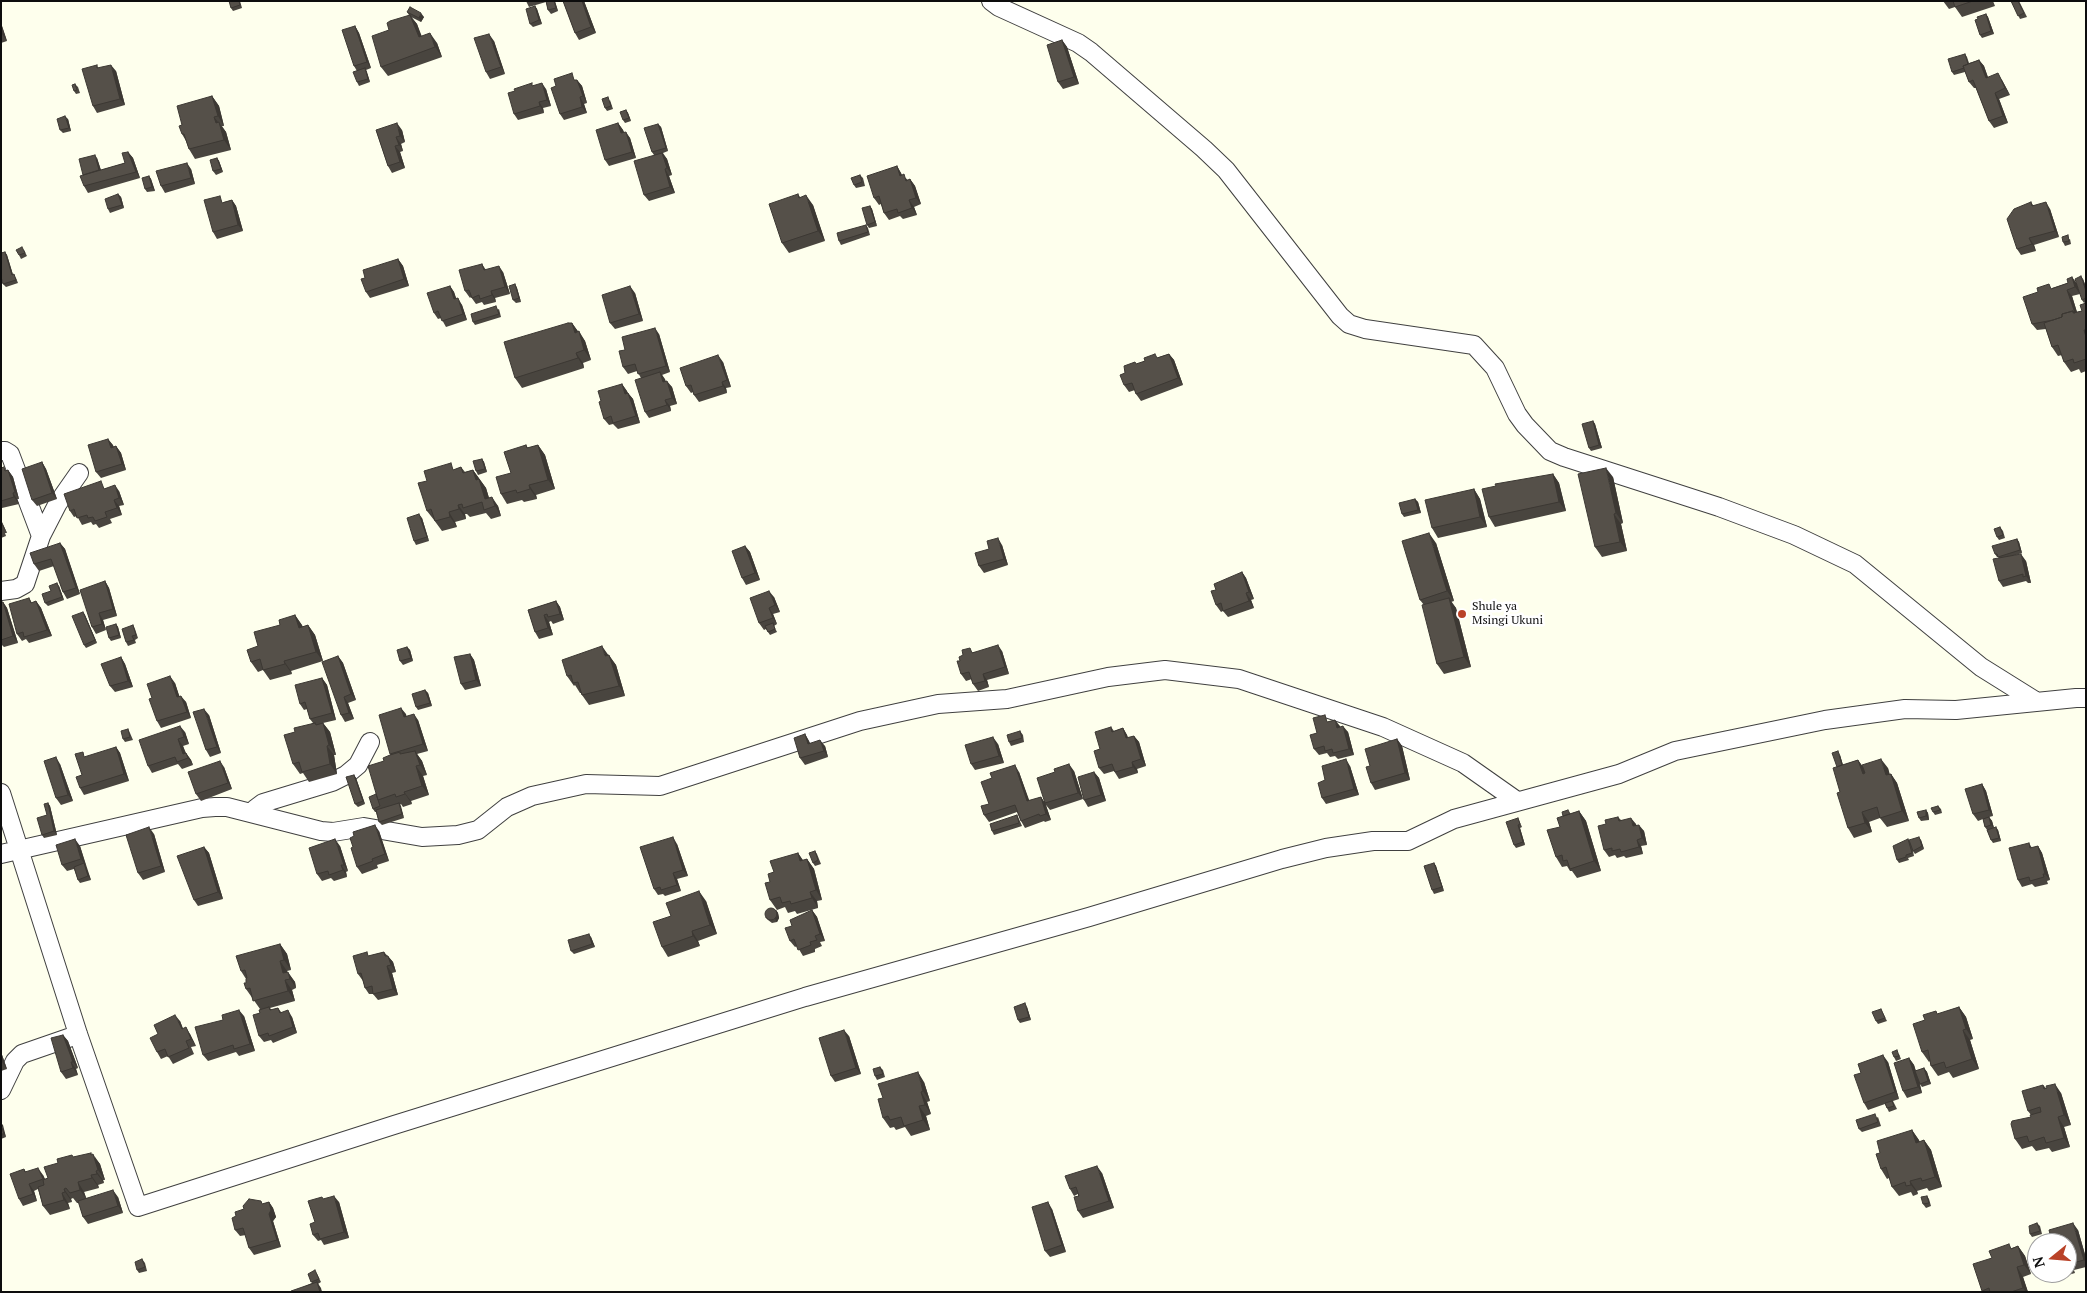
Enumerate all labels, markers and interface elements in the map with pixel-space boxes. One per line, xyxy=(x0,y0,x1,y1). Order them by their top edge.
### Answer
place label: Shule ya Msingi Ukuni xyxy=(1472,600,1543,628)
marker: Shule ya Msingi Ukuni xyxy=(1456,608,1468,620)
north arrow xyxy=(2027,1233,2077,1283)
text: N xyxy=(2027,1254,2049,1270)

